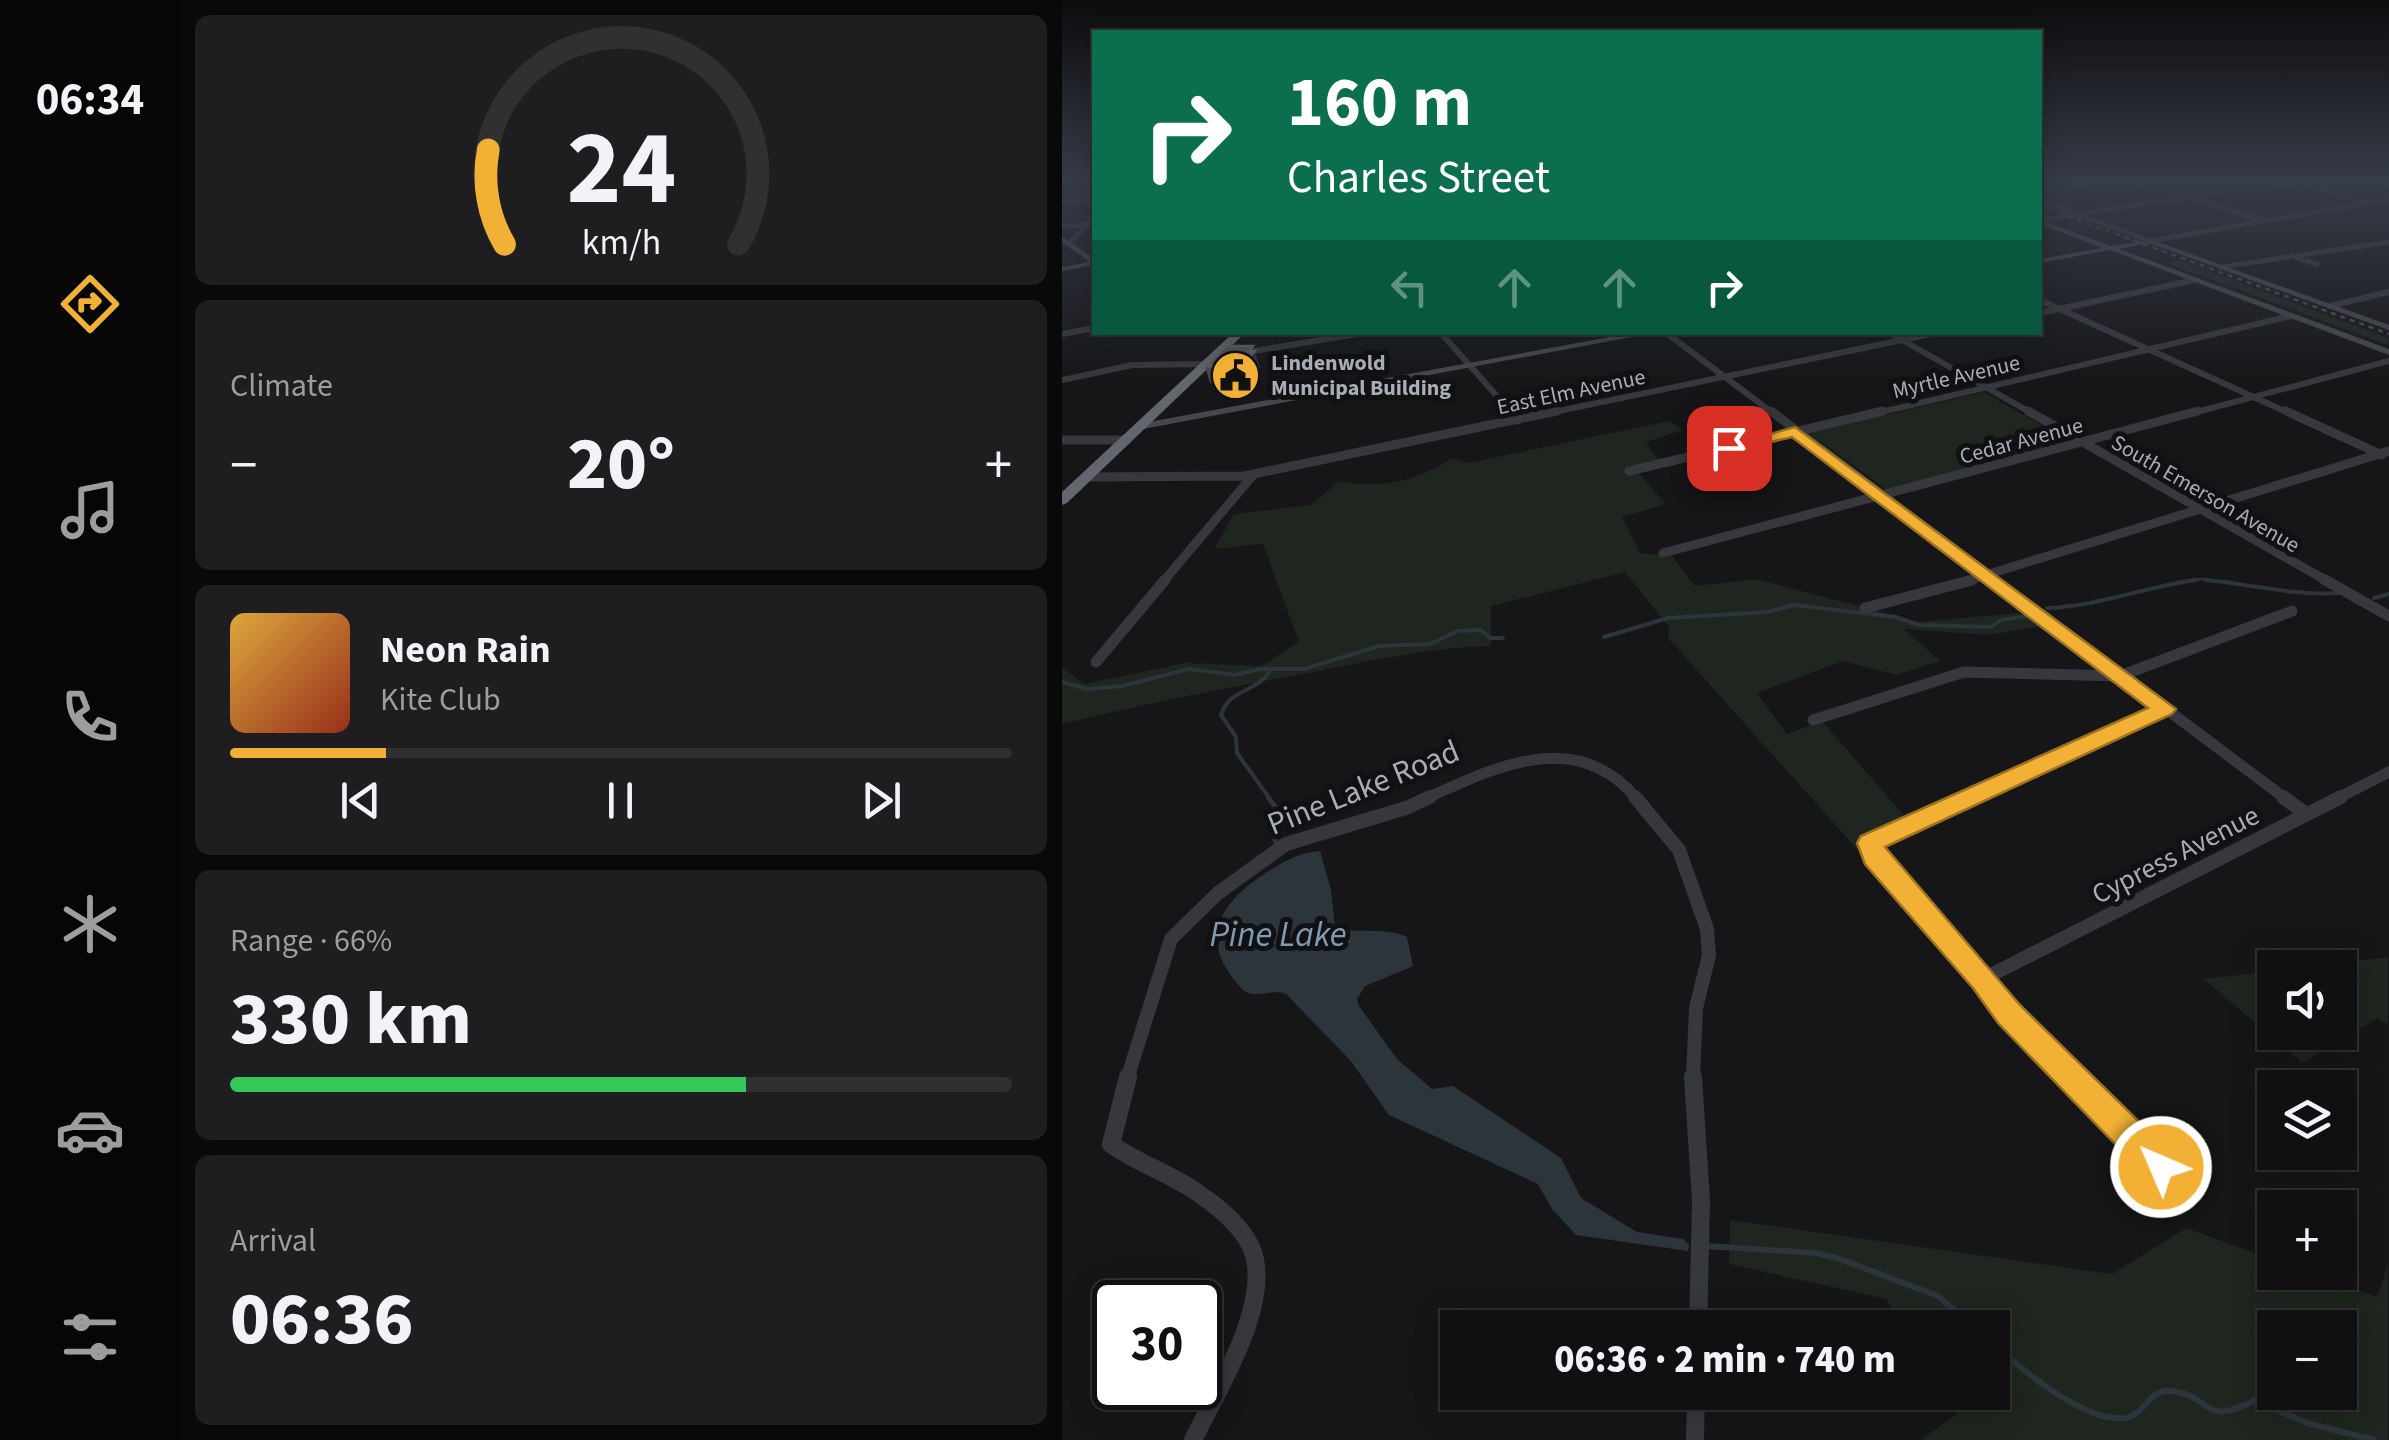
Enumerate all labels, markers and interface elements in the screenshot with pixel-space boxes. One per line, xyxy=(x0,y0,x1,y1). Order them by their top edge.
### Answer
text: 160 m xyxy=(1287,53,1472,153)
text: 06:34 xyxy=(36,68,144,132)
icon: right xyxy=(1122,70,1252,200)
text: 24 xyxy=(566,96,676,244)
text: Charles Street xyxy=(1287,146,1550,210)
text: km/h xyxy=(581,217,661,268)
icon: left xyxy=(1382,260,1437,315)
icon: ahead xyxy=(1487,260,1542,315)
icon: ahead xyxy=(1592,260,1647,315)
icon: right xyxy=(1697,260,1752,315)
icon: directions xyxy=(55,269,125,339)
place label: Lindenwold Municipal Building xyxy=(1271,347,1451,404)
street label: Myrtle Avenue xyxy=(1889,347,2023,407)
public building icon: Lindenwold Municipal Building xyxy=(1210,349,1262,401)
street label: East Elm Avenue xyxy=(1494,361,1648,423)
text: Climate xyxy=(230,363,333,409)
pin xyxy=(1687,406,1772,491)
street label: Cedar Avenue xyxy=(1956,409,2087,473)
text: 20° xyxy=(567,411,675,518)
icon: arrive xyxy=(1702,421,1757,476)
text: − xyxy=(230,427,257,505)
text: + xyxy=(985,427,1012,505)
street label: South Emerson Avenue xyxy=(2105,427,2306,561)
icon: music xyxy=(55,475,125,545)
text: Neon Rain xyxy=(380,623,551,677)
text: Kite Club xyxy=(380,677,501,723)
icon: phone xyxy=(55,682,125,752)
street label: Pine Lake Road xyxy=(1260,728,1466,847)
icon: previous xyxy=(333,773,388,828)
icon: pause xyxy=(593,773,648,828)
icon: next xyxy=(854,773,909,828)
street label: Cypress Avenue xyxy=(2085,796,2266,914)
icon: climate xyxy=(55,889,125,959)
water label: Pine Lake xyxy=(1209,910,1347,960)
text: Range · 66% xyxy=(230,918,392,964)
map controls xyxy=(2257,950,2357,1410)
button: sound xyxy=(2257,950,2357,1050)
text: 330 km xyxy=(230,966,472,1073)
button: layers xyxy=(2257,1070,2357,1170)
icon: car xyxy=(55,1095,125,1165)
position arrow xyxy=(2109,1115,2213,1219)
button: + xyxy=(2257,1190,2357,1290)
text: Arrival xyxy=(230,1218,316,1264)
text: 06:36 xyxy=(230,1266,413,1373)
speed limit sign: 30 xyxy=(1092,1280,1222,1410)
icon: filters xyxy=(55,1302,125,1372)
button: − xyxy=(2257,1310,2357,1410)
text: 06:36 · 2 min · 740 m xyxy=(1554,1333,1896,1387)

